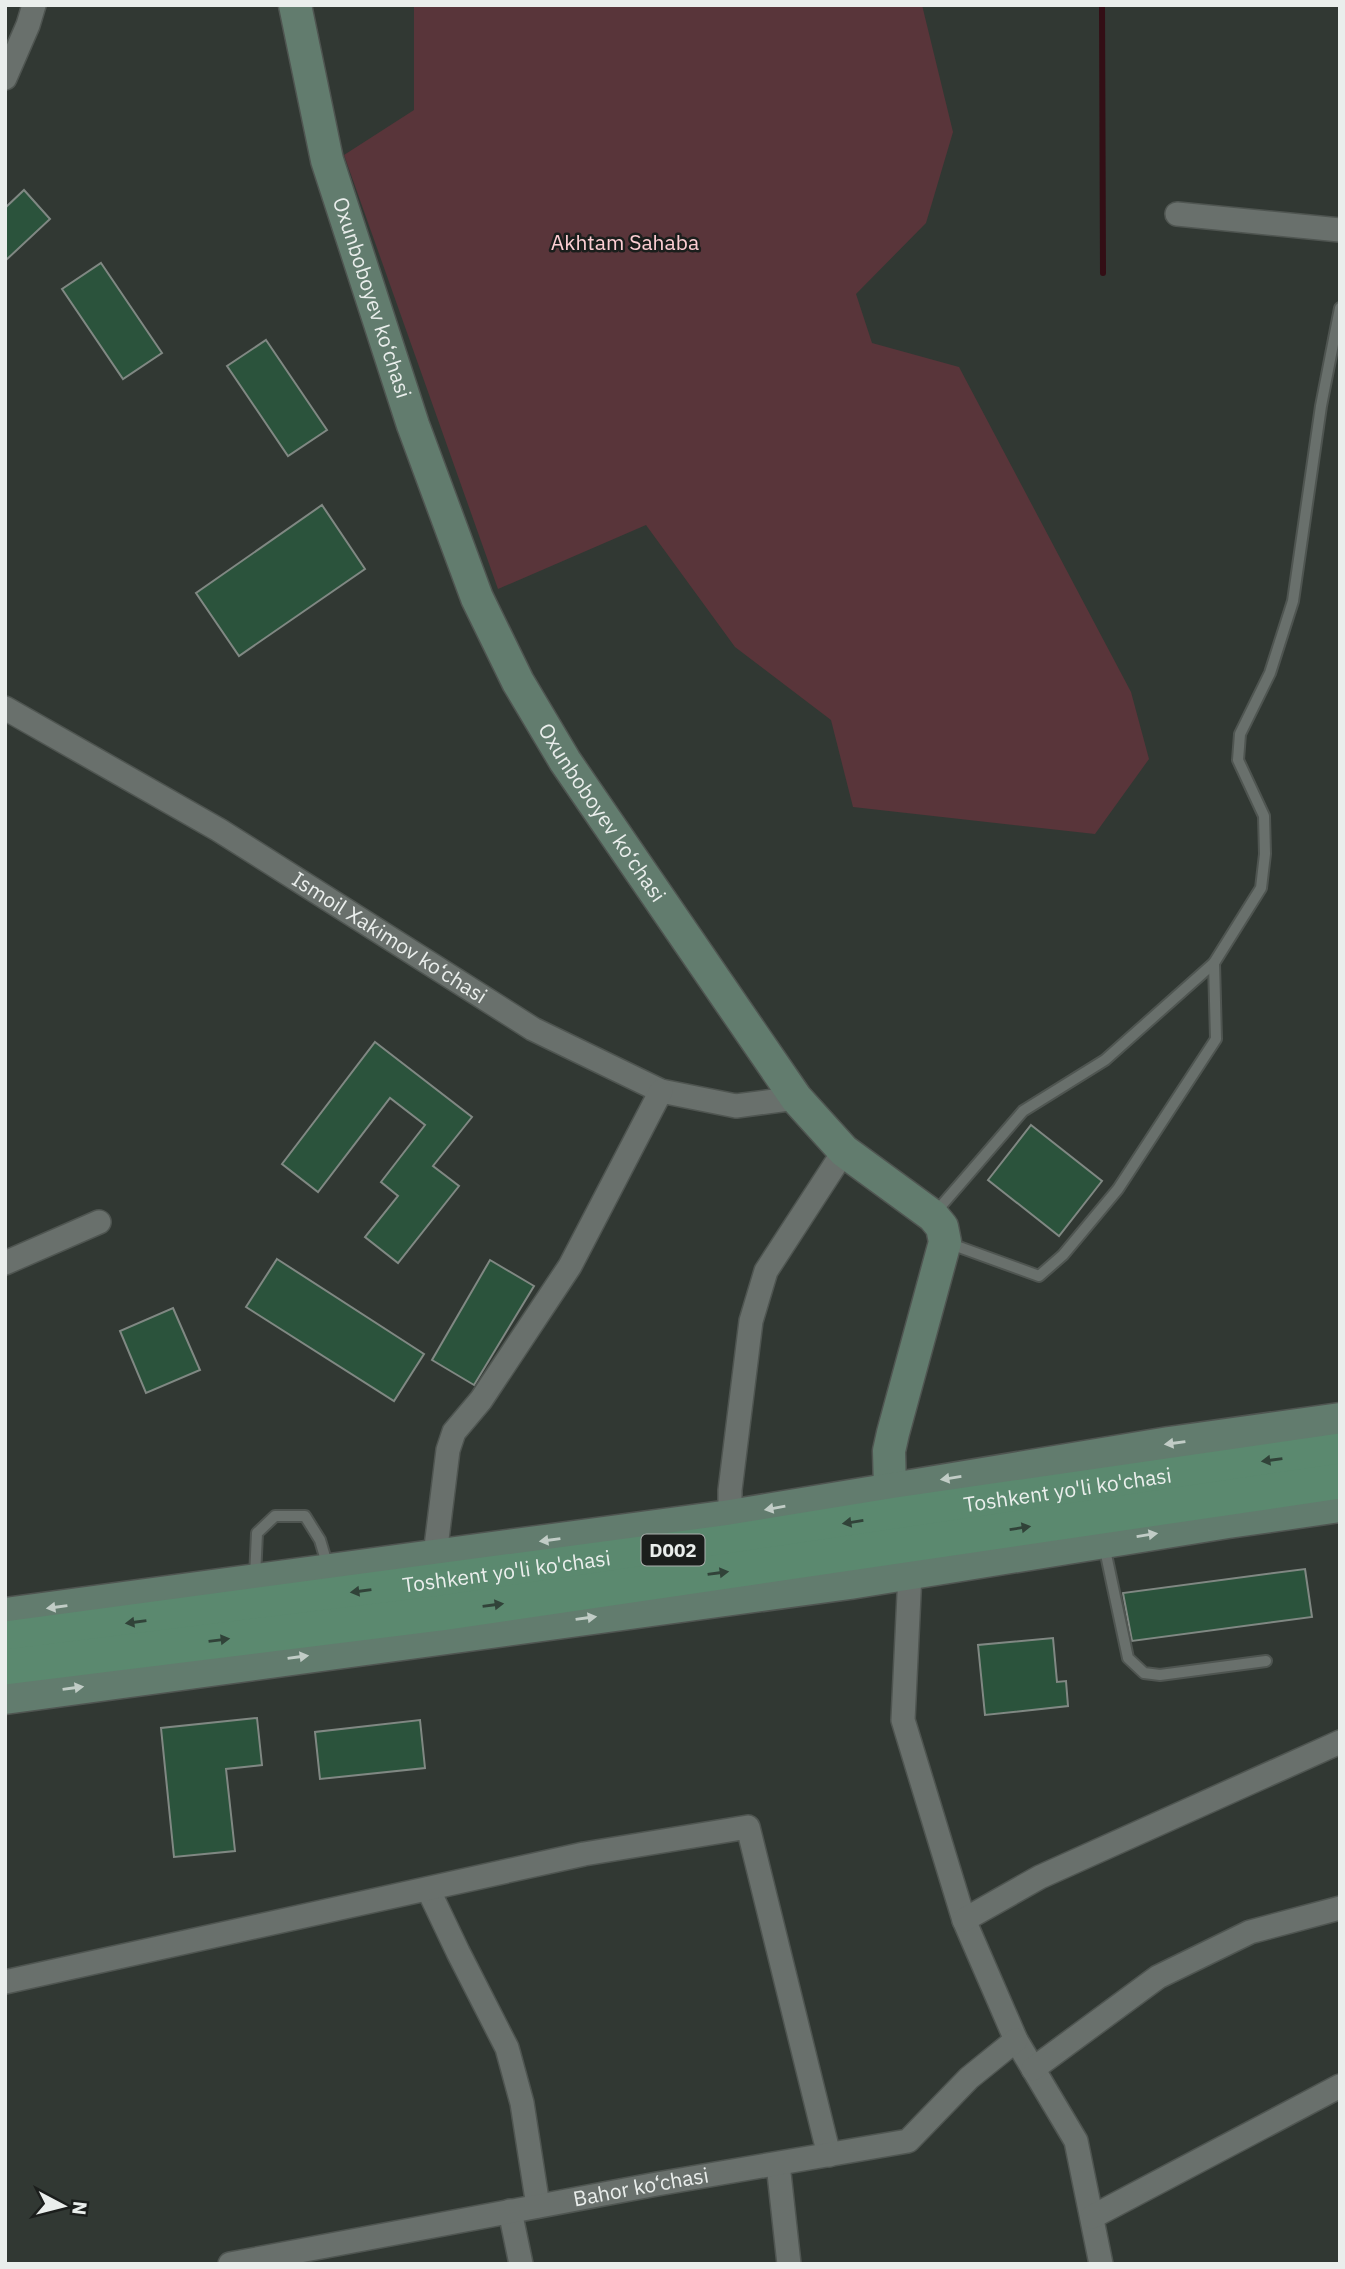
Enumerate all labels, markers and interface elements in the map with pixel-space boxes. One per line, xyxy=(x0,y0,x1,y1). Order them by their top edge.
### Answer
street label: Oxunboboyev ko‘chasi xyxy=(327,193,418,402)
park label: Akhtam Sahaba xyxy=(551,228,699,256)
street label: Oxunboboyev ko‘chasi xyxy=(532,717,673,907)
street label: Ismoil Xakimov ko‘chasi xyxy=(287,865,493,1009)
one-way arrow xyxy=(1164,1437,1186,1448)
one-way arrow xyxy=(1261,1455,1283,1466)
street label: Toshkent yo'li ko'chasi xyxy=(962,1461,1173,1518)
one-way arrow xyxy=(939,1473,961,1484)
one-way arrow xyxy=(764,1503,786,1514)
one-way arrow xyxy=(842,1517,864,1528)
one-way arrow xyxy=(1009,1522,1031,1533)
one-way arrow xyxy=(1136,1529,1158,1540)
road number: D002 xyxy=(642,1534,704,1566)
one-way arrow xyxy=(539,1535,561,1546)
street label: Toshkent yo'li ko'chasi xyxy=(401,1543,612,1599)
one-way arrow xyxy=(707,1568,729,1579)
one-way arrow xyxy=(350,1586,372,1597)
one-way arrow xyxy=(482,1600,504,1611)
one-way arrow xyxy=(46,1601,68,1612)
one-way arrow xyxy=(575,1612,597,1623)
one-way arrow xyxy=(124,1617,146,1628)
one-way arrow xyxy=(208,1635,230,1646)
one-way arrow xyxy=(287,1651,309,1662)
one-way arrow xyxy=(62,1683,84,1694)
street label: Bahor ko‘chasi xyxy=(571,2160,711,2212)
north arrow xyxy=(28,2171,98,2241)
text: N xyxy=(67,2200,93,2216)

